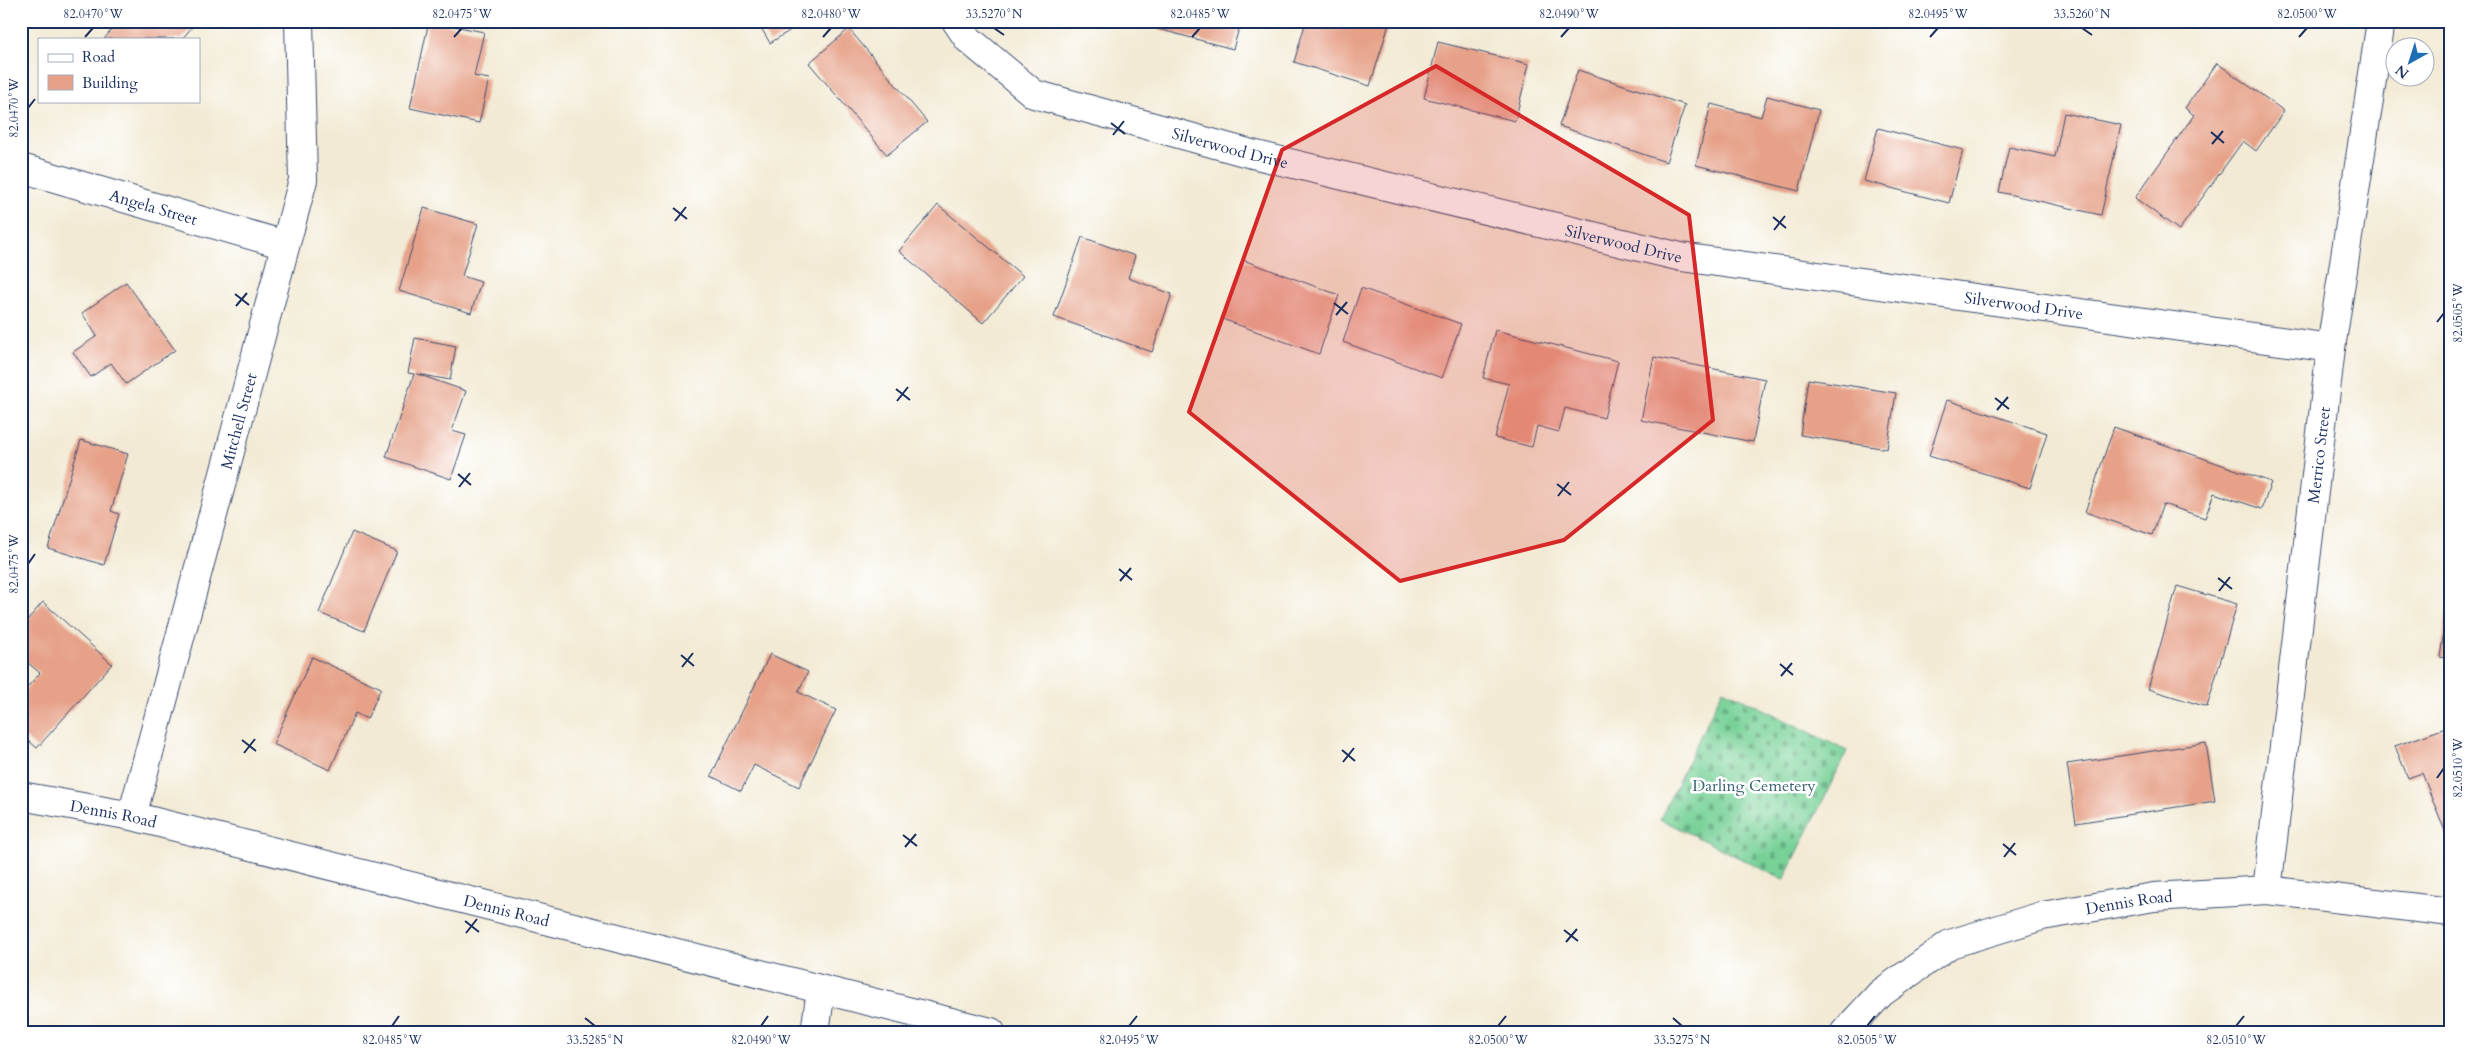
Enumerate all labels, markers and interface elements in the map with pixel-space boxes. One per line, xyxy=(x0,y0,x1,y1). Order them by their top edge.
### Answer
text: 82.0470°W xyxy=(63,6,123,22)
text: 82.0475°W xyxy=(432,6,492,22)
text: 82.0480°W xyxy=(801,6,861,22)
text: 33.5270°N xyxy=(966,6,1023,22)
text: 82.0485°W xyxy=(1170,6,1230,22)
text: 82.0490°W xyxy=(1539,6,1599,22)
text: 82.0495°W xyxy=(1908,6,1968,22)
text: 33.5260°N xyxy=(2054,6,2111,22)
text: 82.0500°W xyxy=(2277,6,2337,22)
legend xyxy=(38,38,200,102)
north arrow xyxy=(2384,38,2434,88)
text: Road xyxy=(82,47,115,67)
text: N xyxy=(2391,61,2413,83)
text: Building xyxy=(82,73,138,93)
text: 82.0470°W xyxy=(6,78,22,138)
street label: Silverwood Drive xyxy=(1169,123,1290,174)
street label: Angela Street xyxy=(107,184,200,231)
street label: Silverwood Drive xyxy=(1563,220,1684,269)
text: 82.0505°W xyxy=(2450,283,2466,343)
street label: Silverwood Drive xyxy=(1963,287,2084,325)
street label: Mitchell Street xyxy=(216,371,263,472)
street label: Merrico Street xyxy=(2303,406,2336,505)
text: 82.0475°W xyxy=(6,534,22,594)
text: 82.0510°W xyxy=(2450,738,2466,798)
park label: Darling Cemetery xyxy=(1692,775,1816,797)
street label: Dennis Road xyxy=(68,795,159,834)
street label: Dennis Road xyxy=(2084,886,2174,920)
street label: Dennis Road xyxy=(461,890,552,933)
text: 82.0485°W xyxy=(362,1032,422,1048)
text: 33.5285°N xyxy=(567,1032,624,1048)
text: 82.0490°W xyxy=(731,1032,791,1048)
text: 82.0495°W xyxy=(1099,1032,1159,1048)
text: 82.0500°W xyxy=(1468,1032,1528,1048)
text: 33.5275°N xyxy=(1654,1032,1711,1048)
text: 82.0505°W xyxy=(1837,1032,1897,1048)
text: 82.0510°W xyxy=(2206,1032,2266,1048)

